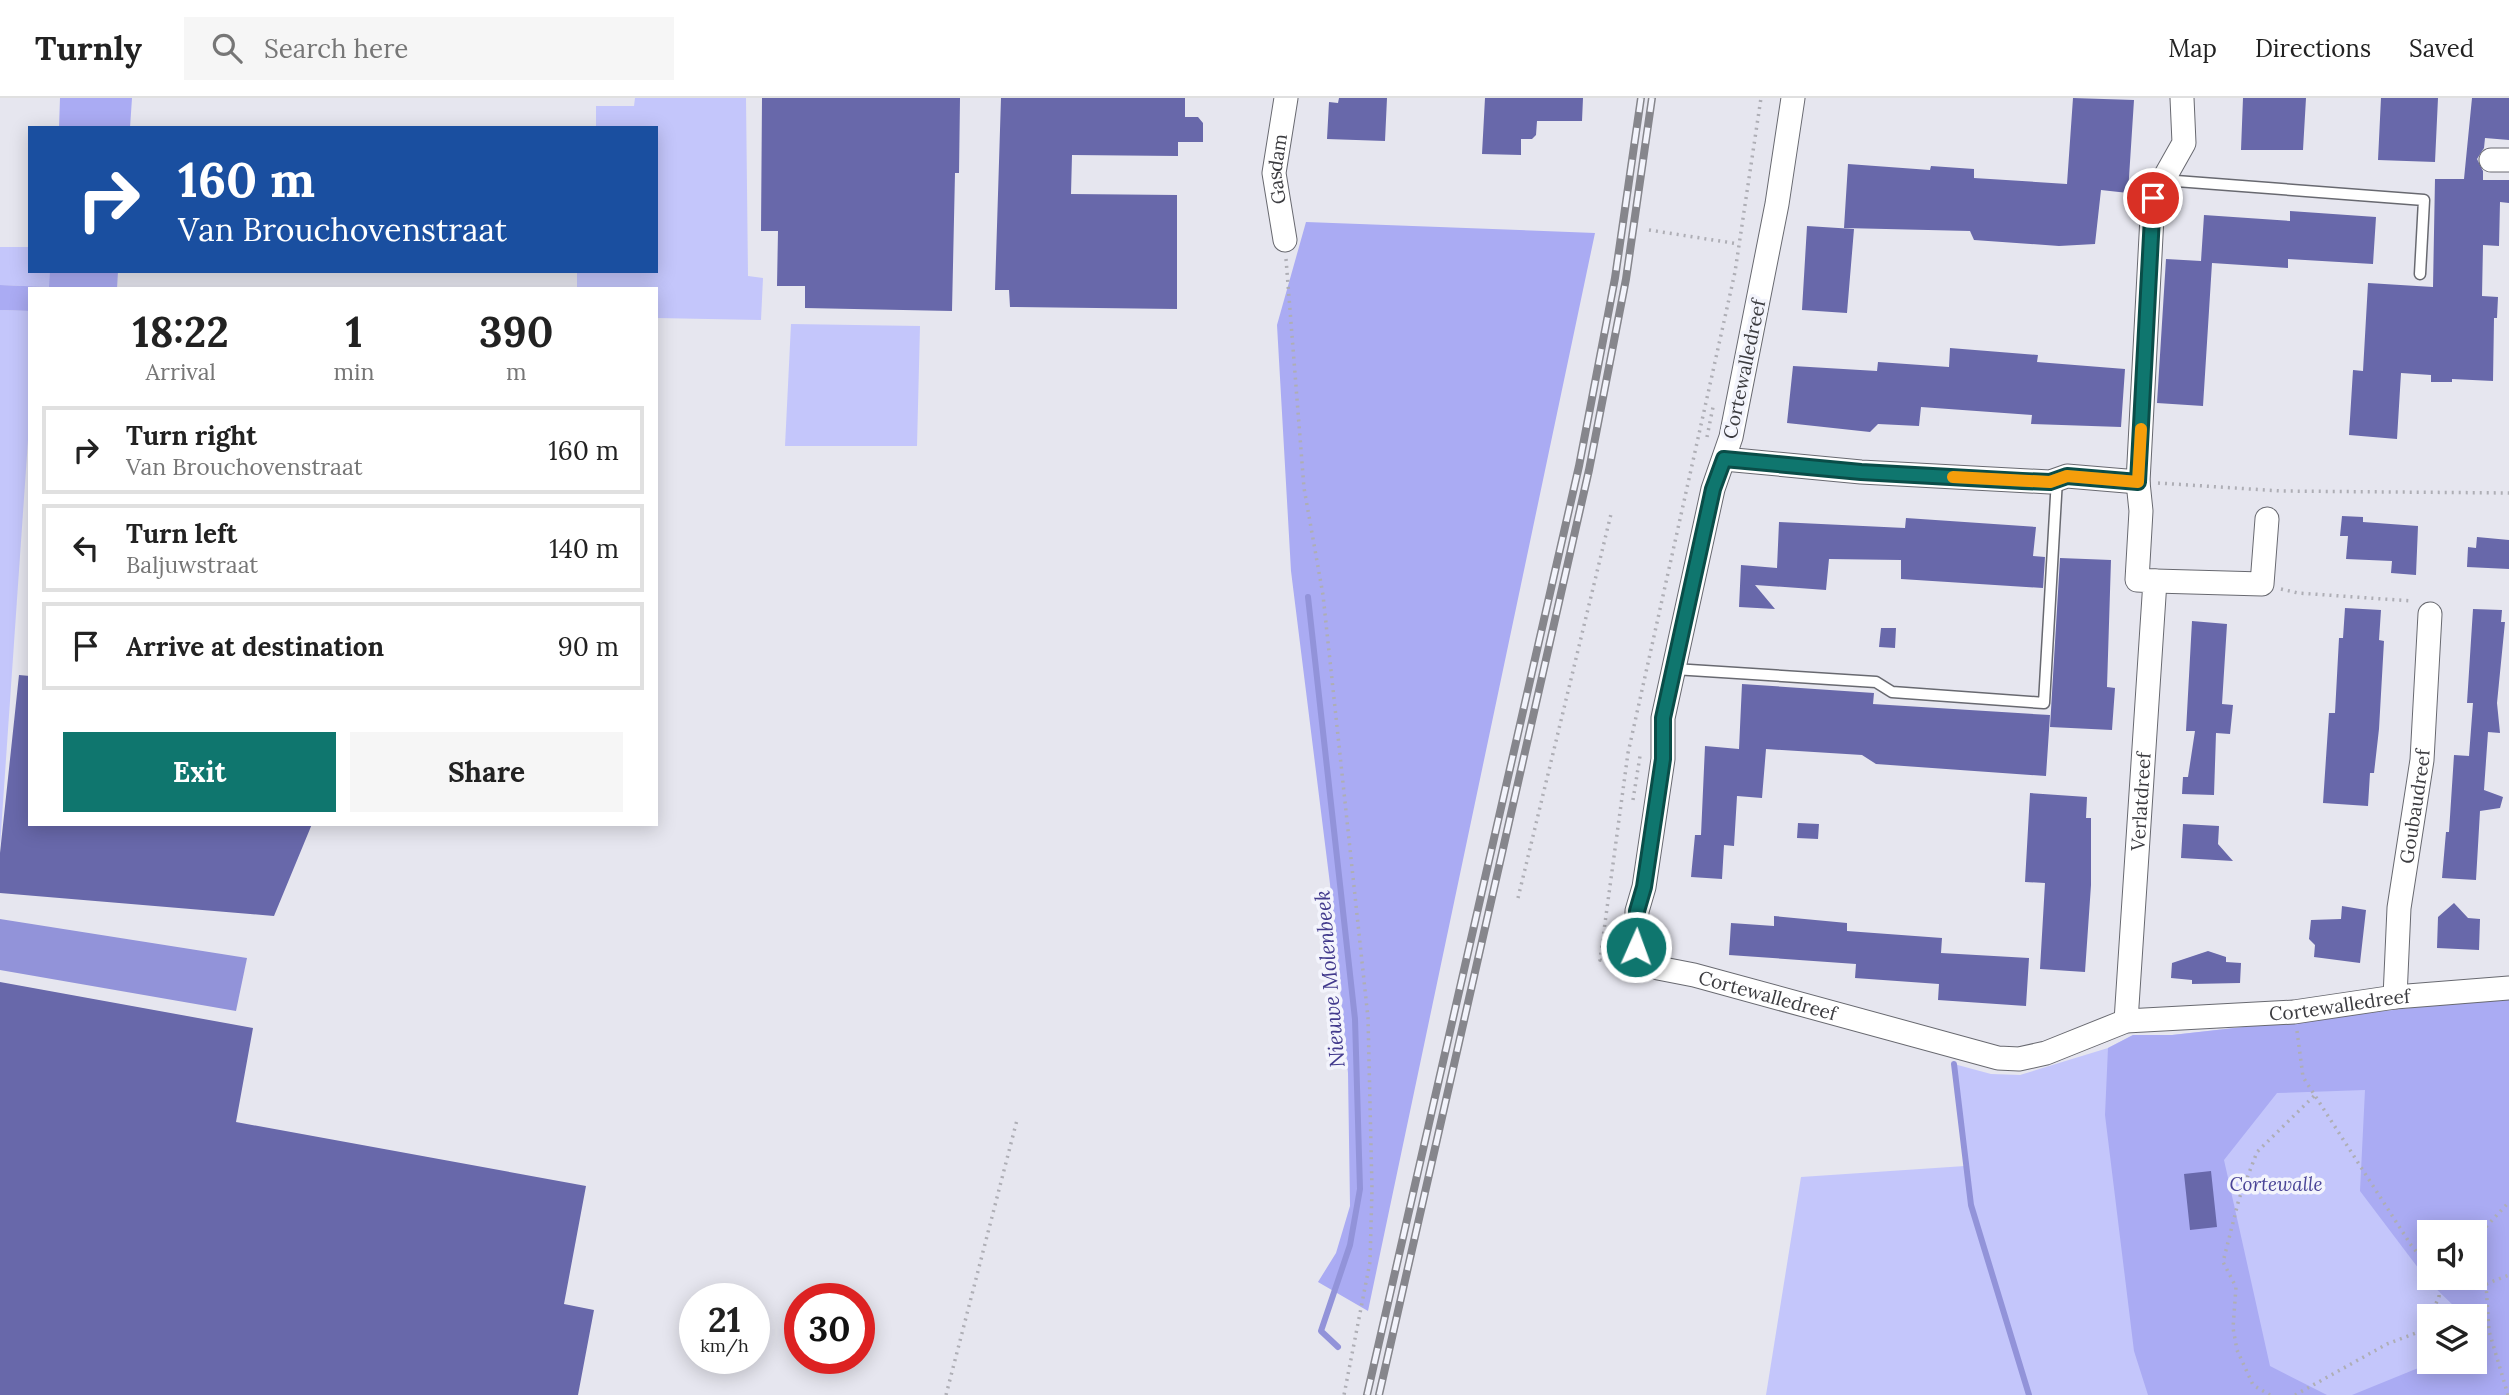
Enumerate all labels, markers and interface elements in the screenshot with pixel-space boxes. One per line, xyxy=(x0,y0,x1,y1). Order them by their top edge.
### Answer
search box xyxy=(184,17,674,80)
text: Turnly xyxy=(35,27,142,69)
icon: search xyxy=(208,29,246,67)
text: Search here xyxy=(264,32,408,65)
text: Map xyxy=(2168,33,2217,64)
text: Directions xyxy=(2255,33,2371,64)
text: Saved xyxy=(2409,33,2474,64)
street label: Gasdam xyxy=(1262,132,1292,206)
text: 160 m xyxy=(178,148,315,210)
icon: right xyxy=(63,154,154,245)
pin xyxy=(2123,168,2183,228)
icon: arrive xyxy=(2134,179,2172,217)
text: Van Brouchovenstraat xyxy=(178,209,507,250)
street label: Cortewalledreef xyxy=(1717,295,1771,441)
text: 18:22 xyxy=(133,305,229,359)
text: 1 xyxy=(345,305,362,359)
text: 390 xyxy=(479,305,553,359)
text: Arrival xyxy=(146,357,216,386)
text: min xyxy=(333,357,374,386)
text: m xyxy=(506,357,527,386)
text: Turn right xyxy=(126,419,257,452)
icon: right xyxy=(67,431,105,469)
text: 160 m xyxy=(548,434,619,467)
text: Van Brouchovenstraat xyxy=(126,452,363,481)
text: Turn left xyxy=(126,517,237,550)
icon: left xyxy=(67,529,105,567)
text: 140 m xyxy=(549,532,619,565)
text: Baljuwstraat xyxy=(126,550,258,579)
icon: arrive xyxy=(67,627,105,665)
text: Arrive at destination xyxy=(126,630,384,663)
text: 90 m xyxy=(558,630,619,663)
button: Exit xyxy=(63,732,336,812)
button: Share xyxy=(350,732,623,812)
street label: Goubaudreef xyxy=(2394,747,2435,865)
street label: Verlatdreef xyxy=(2125,750,2156,853)
water label: Nieuwe Molenbeek xyxy=(1308,889,1351,1069)
position arrow xyxy=(1599,910,1673,984)
street label: Cortewalledreef xyxy=(1696,965,1841,1026)
street label: Cortewalledreef xyxy=(2268,984,2413,1025)
park label: Cortewalle xyxy=(2229,1172,2323,1196)
map controls xyxy=(2417,1220,2487,1374)
button: sound xyxy=(2417,1220,2487,1290)
speed limit sign: 30 xyxy=(784,1283,875,1374)
text: 21 xyxy=(708,1297,741,1342)
button: layers xyxy=(2417,1304,2487,1374)
text: km/h xyxy=(700,1334,749,1357)

